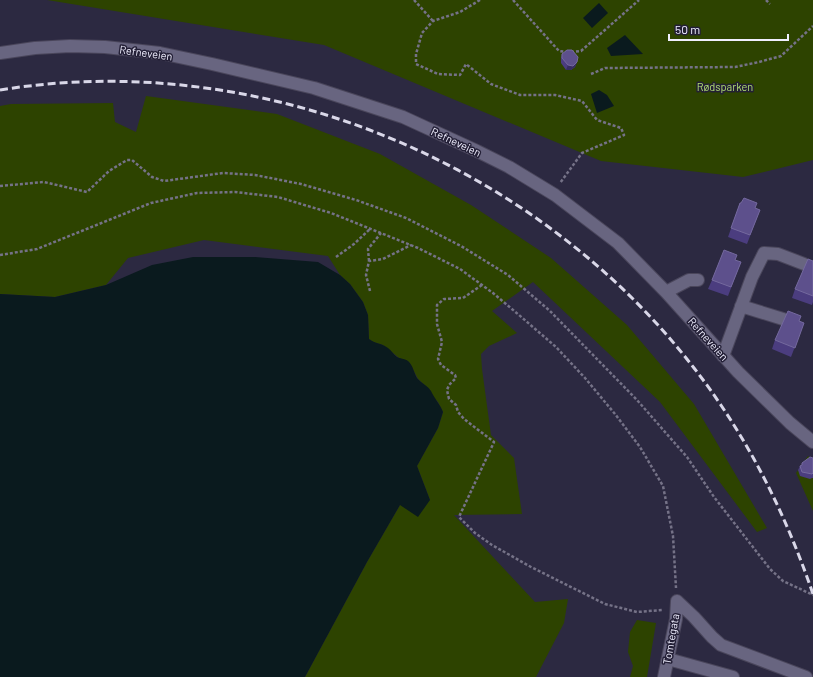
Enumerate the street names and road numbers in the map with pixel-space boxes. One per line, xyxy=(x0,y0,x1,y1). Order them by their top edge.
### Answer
street label: Refneveien xyxy=(119,42,174,63)
street label: Refneveien xyxy=(429,124,483,159)
street label: Refneveien xyxy=(686,314,731,363)
street label: Tomtegata xyxy=(660,612,681,665)

